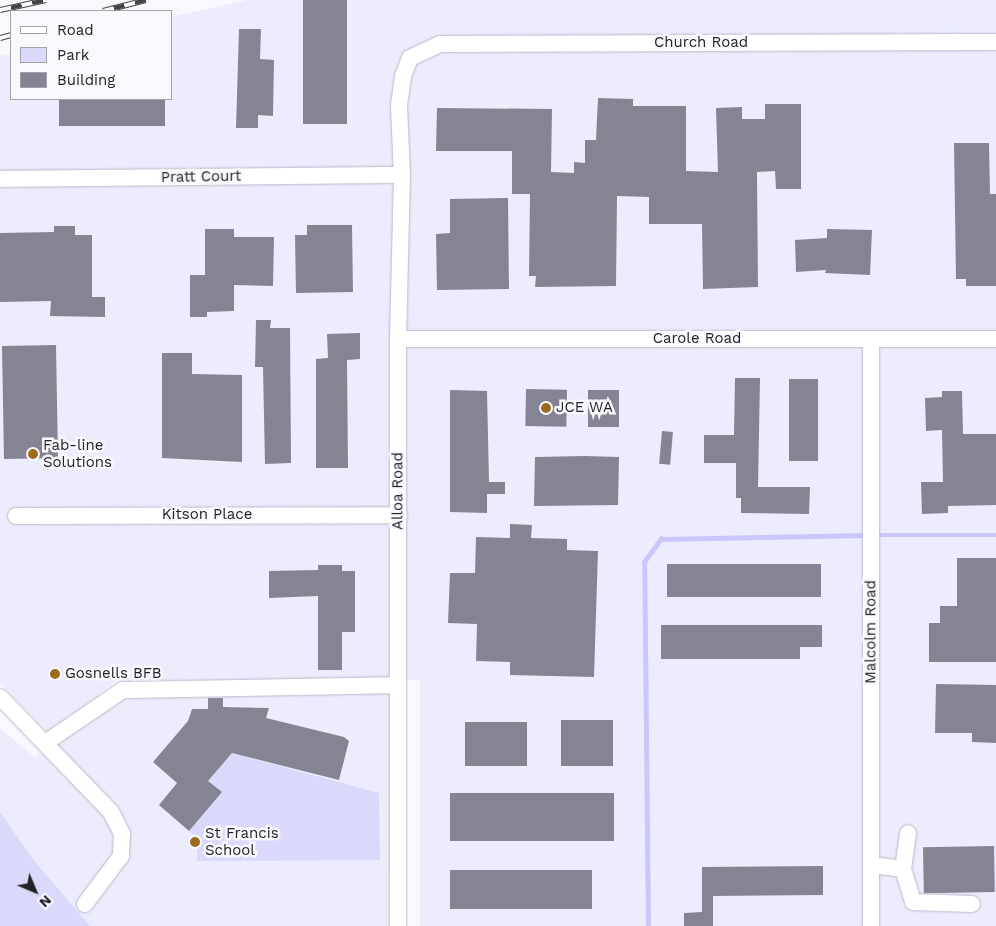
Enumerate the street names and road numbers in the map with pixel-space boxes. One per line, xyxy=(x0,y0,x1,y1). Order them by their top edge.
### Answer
street label: Church Road xyxy=(654,34,748,52)
street label: Pratt Court xyxy=(161,167,241,187)
street label: Carole Road xyxy=(653,330,741,348)
street label: Alloa Road xyxy=(389,452,407,530)
street label: Kitson Place xyxy=(162,506,252,524)
street label: Malcolm Road xyxy=(862,580,880,684)

